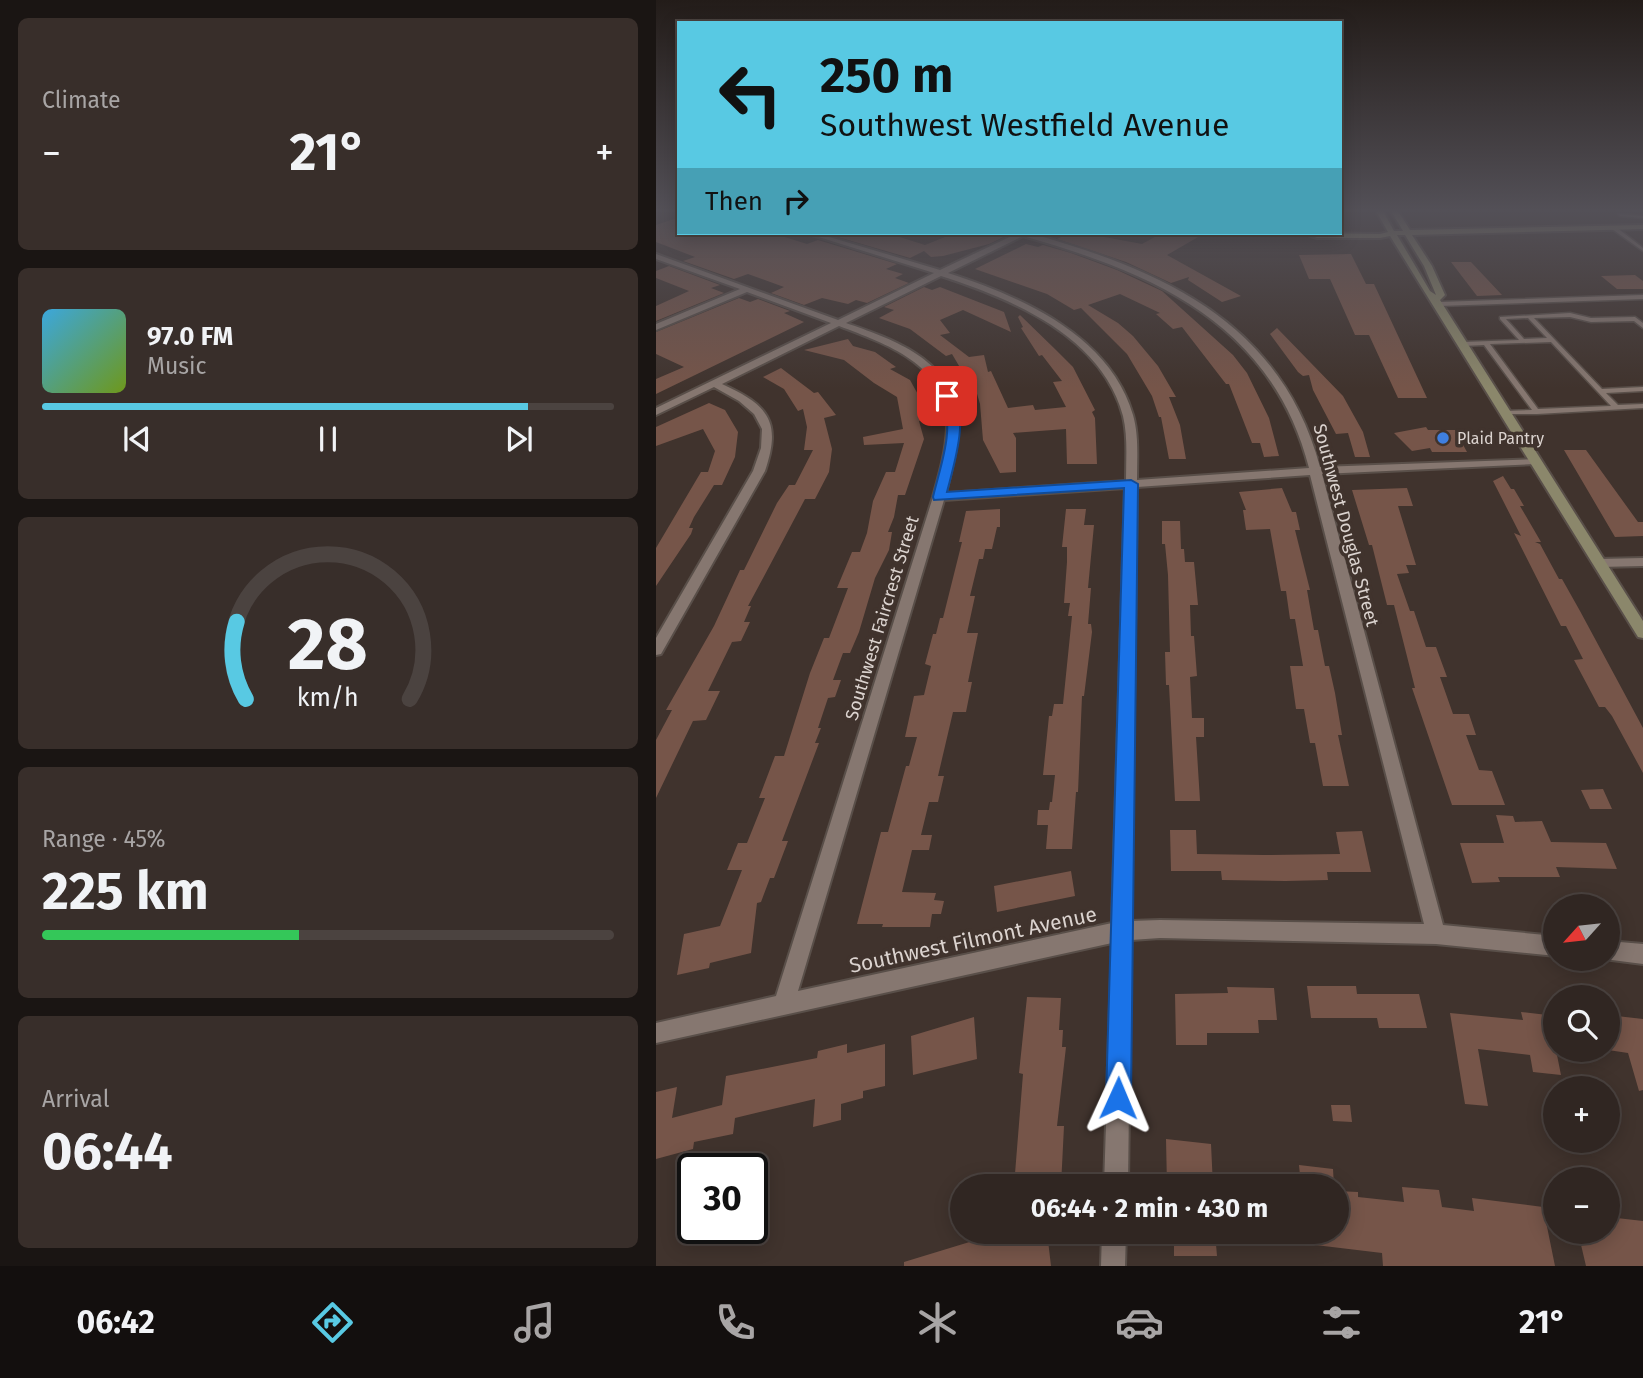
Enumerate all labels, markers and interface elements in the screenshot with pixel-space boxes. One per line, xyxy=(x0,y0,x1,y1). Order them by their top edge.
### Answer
text: 250 m xyxy=(820,46,953,105)
icon: left xyxy=(705,49,796,140)
text: Climate xyxy=(42,86,121,114)
text: Southwest Westfield Avenue xyxy=(820,106,1229,144)
text: 21° xyxy=(290,121,367,184)
text: − xyxy=(42,130,61,176)
text: + xyxy=(595,130,614,176)
icon: right xyxy=(777,182,815,220)
text: Then xyxy=(705,186,763,217)
text: 97.0 FM xyxy=(147,321,233,352)
text: Music xyxy=(147,352,207,380)
pin xyxy=(917,366,977,426)
icon: arrive xyxy=(928,377,966,415)
icon: previous xyxy=(118,420,156,458)
icon: pause xyxy=(309,420,347,458)
icon: next xyxy=(500,420,538,458)
street label: Southwest Douglas Street xyxy=(1308,421,1384,629)
place label: Plaid Pantry xyxy=(1457,429,1544,448)
marker: Plaid Pantry xyxy=(1435,430,1451,446)
street label: Southwest Faircrest Street xyxy=(840,513,924,723)
text: 28 xyxy=(288,601,368,688)
text: km/h xyxy=(297,683,359,713)
text: Range · 45% xyxy=(42,825,166,853)
text: 225 km xyxy=(42,860,209,923)
north arrow xyxy=(1543,894,1620,971)
map controls xyxy=(1543,894,1620,1244)
street label: Southwest Filmont Avenue xyxy=(847,901,1099,979)
button: search xyxy=(1543,985,1620,1062)
position arrow xyxy=(1081,1061,1155,1135)
button: + xyxy=(1543,1076,1620,1153)
text: Arrival xyxy=(42,1085,109,1113)
text: 06:44 xyxy=(42,1120,173,1183)
speed limit sign: 30 xyxy=(677,1153,768,1244)
button: − xyxy=(1543,1167,1620,1244)
text: 06:44 · 2 min · 430 m xyxy=(1031,1193,1268,1224)
icon: directions xyxy=(308,1298,357,1347)
icon: music xyxy=(510,1298,559,1347)
icon: phone xyxy=(711,1298,760,1347)
icon: climate xyxy=(913,1298,962,1347)
icon: car xyxy=(1115,1298,1164,1347)
icon: filters xyxy=(1317,1298,1366,1347)
text: 06:42 xyxy=(76,1303,155,1341)
text: 21° xyxy=(1519,1303,1566,1341)

